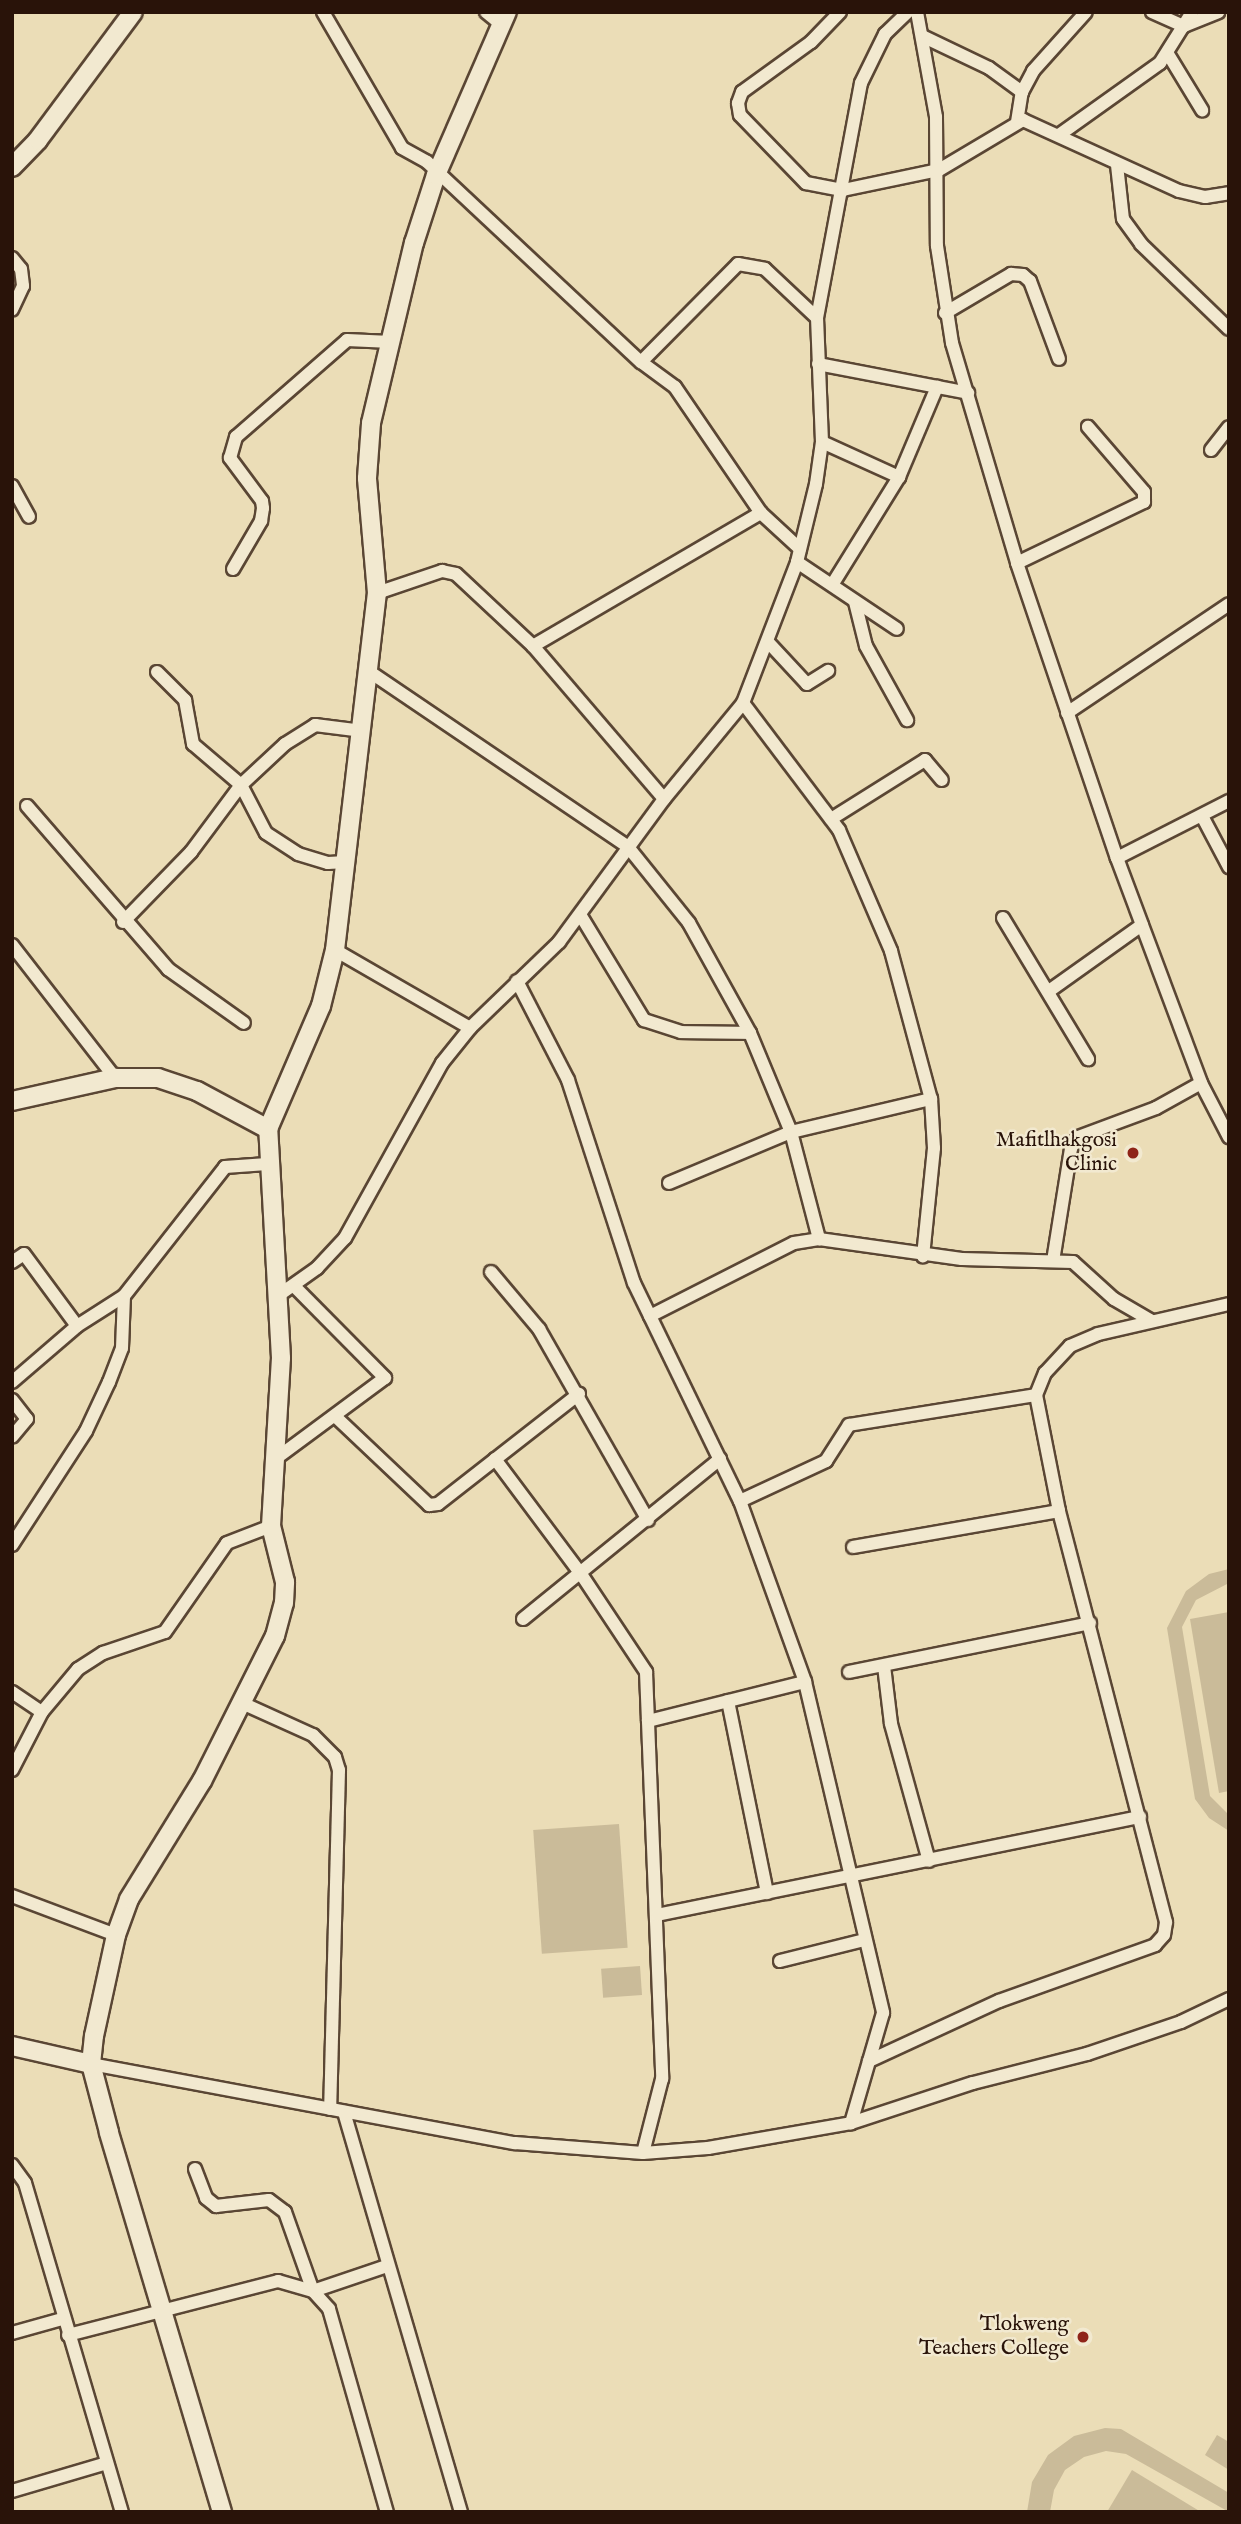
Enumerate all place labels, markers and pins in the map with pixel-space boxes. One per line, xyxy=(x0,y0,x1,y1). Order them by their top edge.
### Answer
place label: Mafitlhakgosi Clinic xyxy=(996,1128,1117,1178)
marker: Mafitlhakgosi Clinic xyxy=(1123,1143,1143,1163)
place label: Tlokweng Teachers College xyxy=(919,2312,1069,2362)
marker: Tlokweng Teachers College xyxy=(1075,2329,1091,2345)

